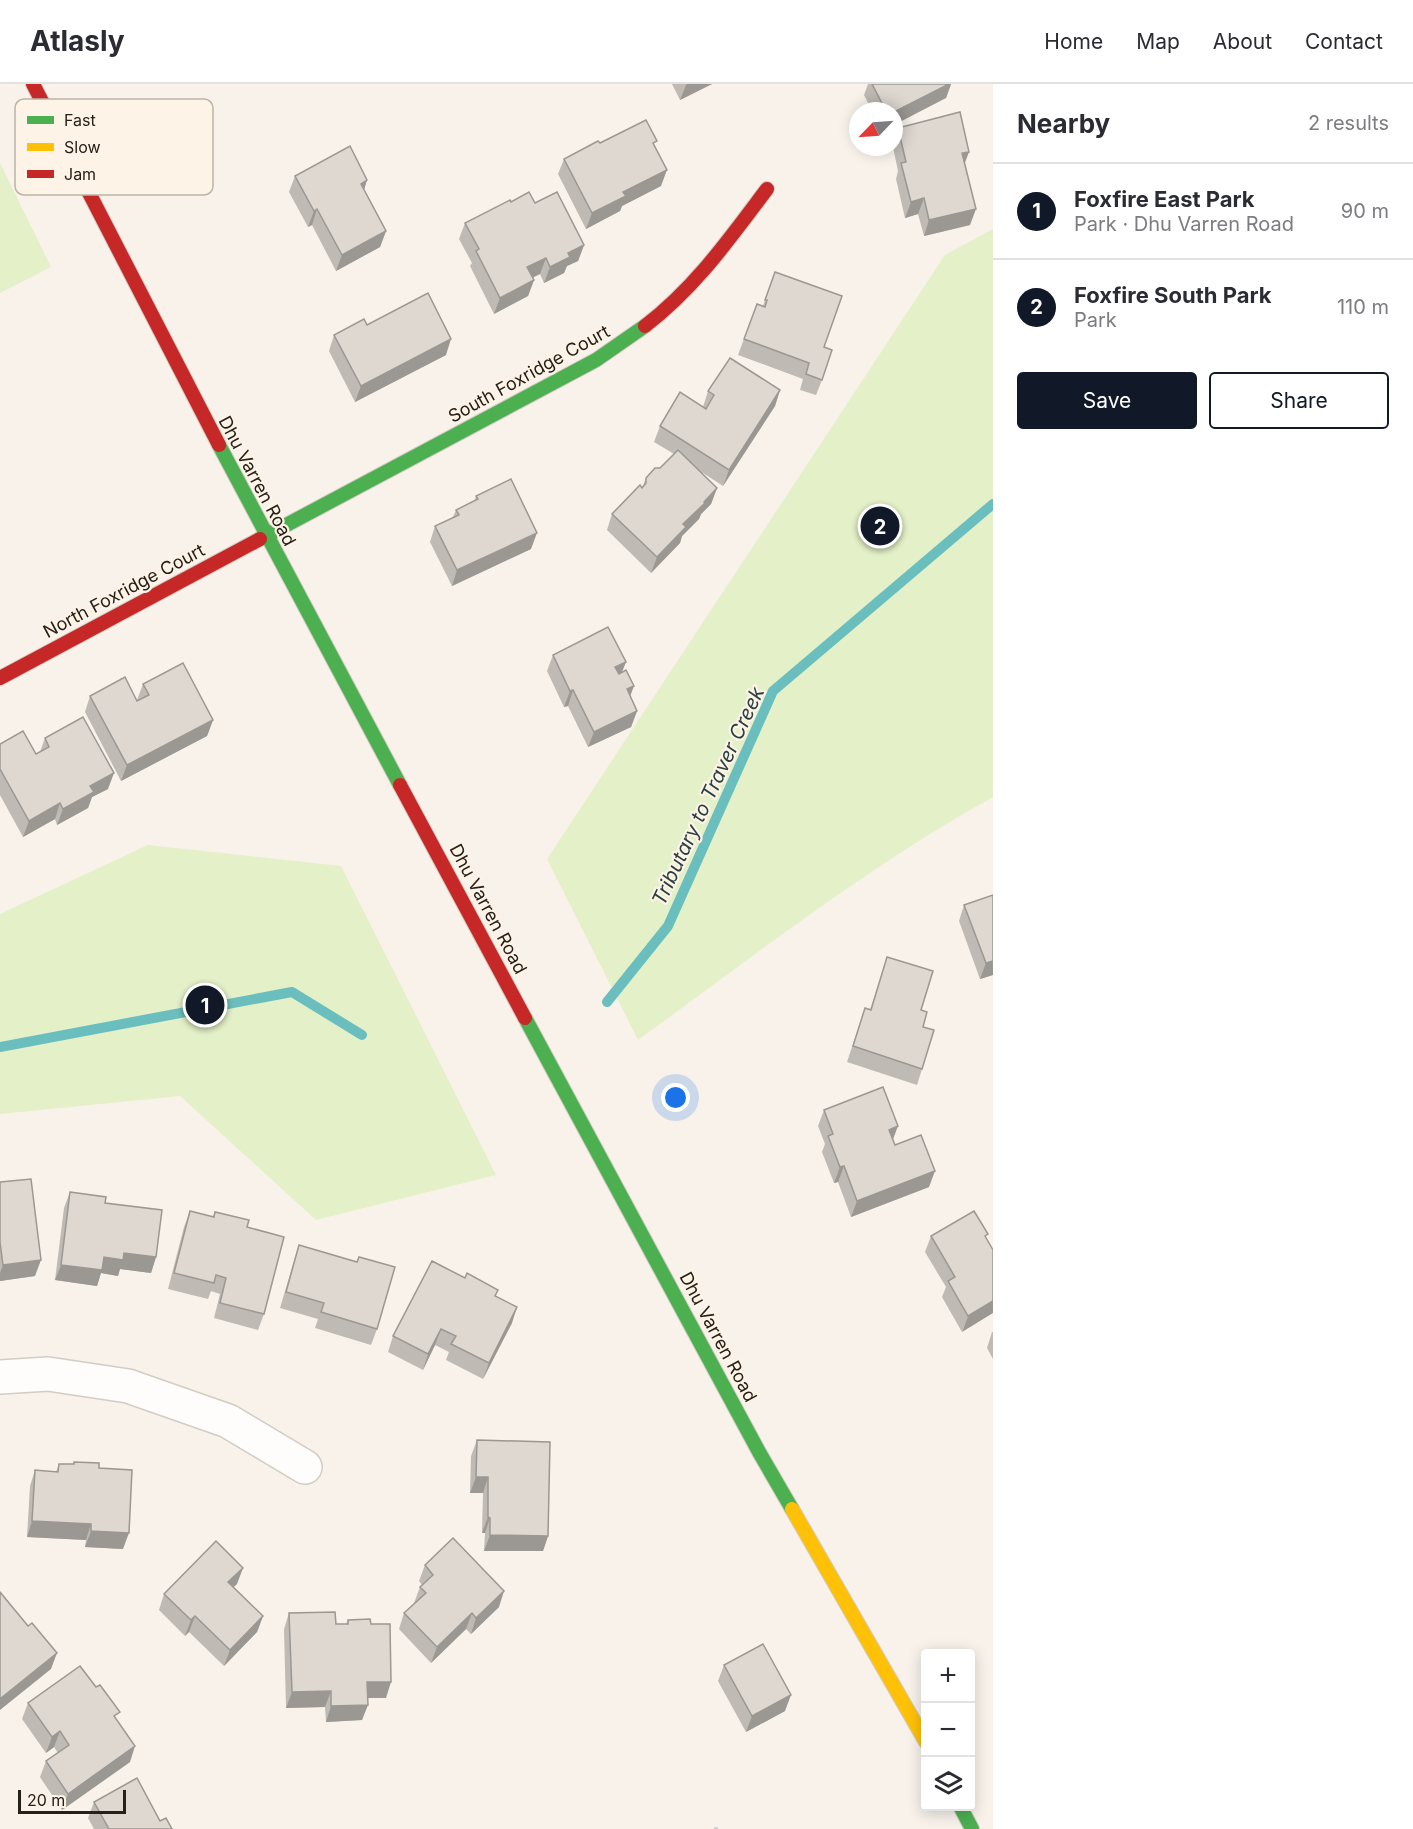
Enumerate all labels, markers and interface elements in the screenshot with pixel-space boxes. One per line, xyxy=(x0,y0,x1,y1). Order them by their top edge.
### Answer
text: Atlasly xyxy=(30,24,125,58)
text: Home xyxy=(1044,29,1103,54)
text: Map xyxy=(1136,29,1180,54)
text: About xyxy=(1213,29,1272,54)
text: Contact xyxy=(1305,29,1383,54)
legend xyxy=(15,99,213,195)
north arrow xyxy=(849,102,903,156)
text: Nearby xyxy=(1017,108,1110,139)
text: Fast xyxy=(64,110,96,130)
text: 2 results xyxy=(1308,111,1389,135)
text: Slow xyxy=(64,137,101,157)
text: Jam xyxy=(64,164,96,184)
text: Foxfire East Park xyxy=(1074,186,1255,212)
text: 1 xyxy=(1032,199,1041,223)
text: 90 m xyxy=(1341,199,1389,223)
text: Park · Dhu Varren Road xyxy=(1074,212,1294,236)
text: Foxfire South Park xyxy=(1074,282,1271,308)
text: 2 xyxy=(1030,295,1043,319)
text: 110 m xyxy=(1337,295,1389,319)
text: Park xyxy=(1074,308,1117,332)
street label: South Foxridge Court xyxy=(444,320,613,427)
button: Save xyxy=(1017,372,1197,429)
button: Share xyxy=(1209,372,1389,429)
street label: Dhu Varren Road xyxy=(214,412,301,549)
pin: 2 xyxy=(860,504,900,548)
street label: North Foxridge Court xyxy=(40,539,208,642)
water label: Tributary to Traver Creek xyxy=(647,682,770,909)
street label: Dhu Varren Road xyxy=(445,840,532,977)
pin: 1 xyxy=(186,982,224,1028)
your location xyxy=(661,1083,690,1112)
street label: Dhu Varren Road xyxy=(675,1268,762,1405)
map controls xyxy=(921,1649,975,1811)
button: + xyxy=(921,1649,975,1703)
button: − xyxy=(921,1703,975,1757)
button: layers xyxy=(921,1757,975,1811)
scale bar xyxy=(18,1787,126,1814)
text: 20 m xyxy=(27,1790,65,1810)

